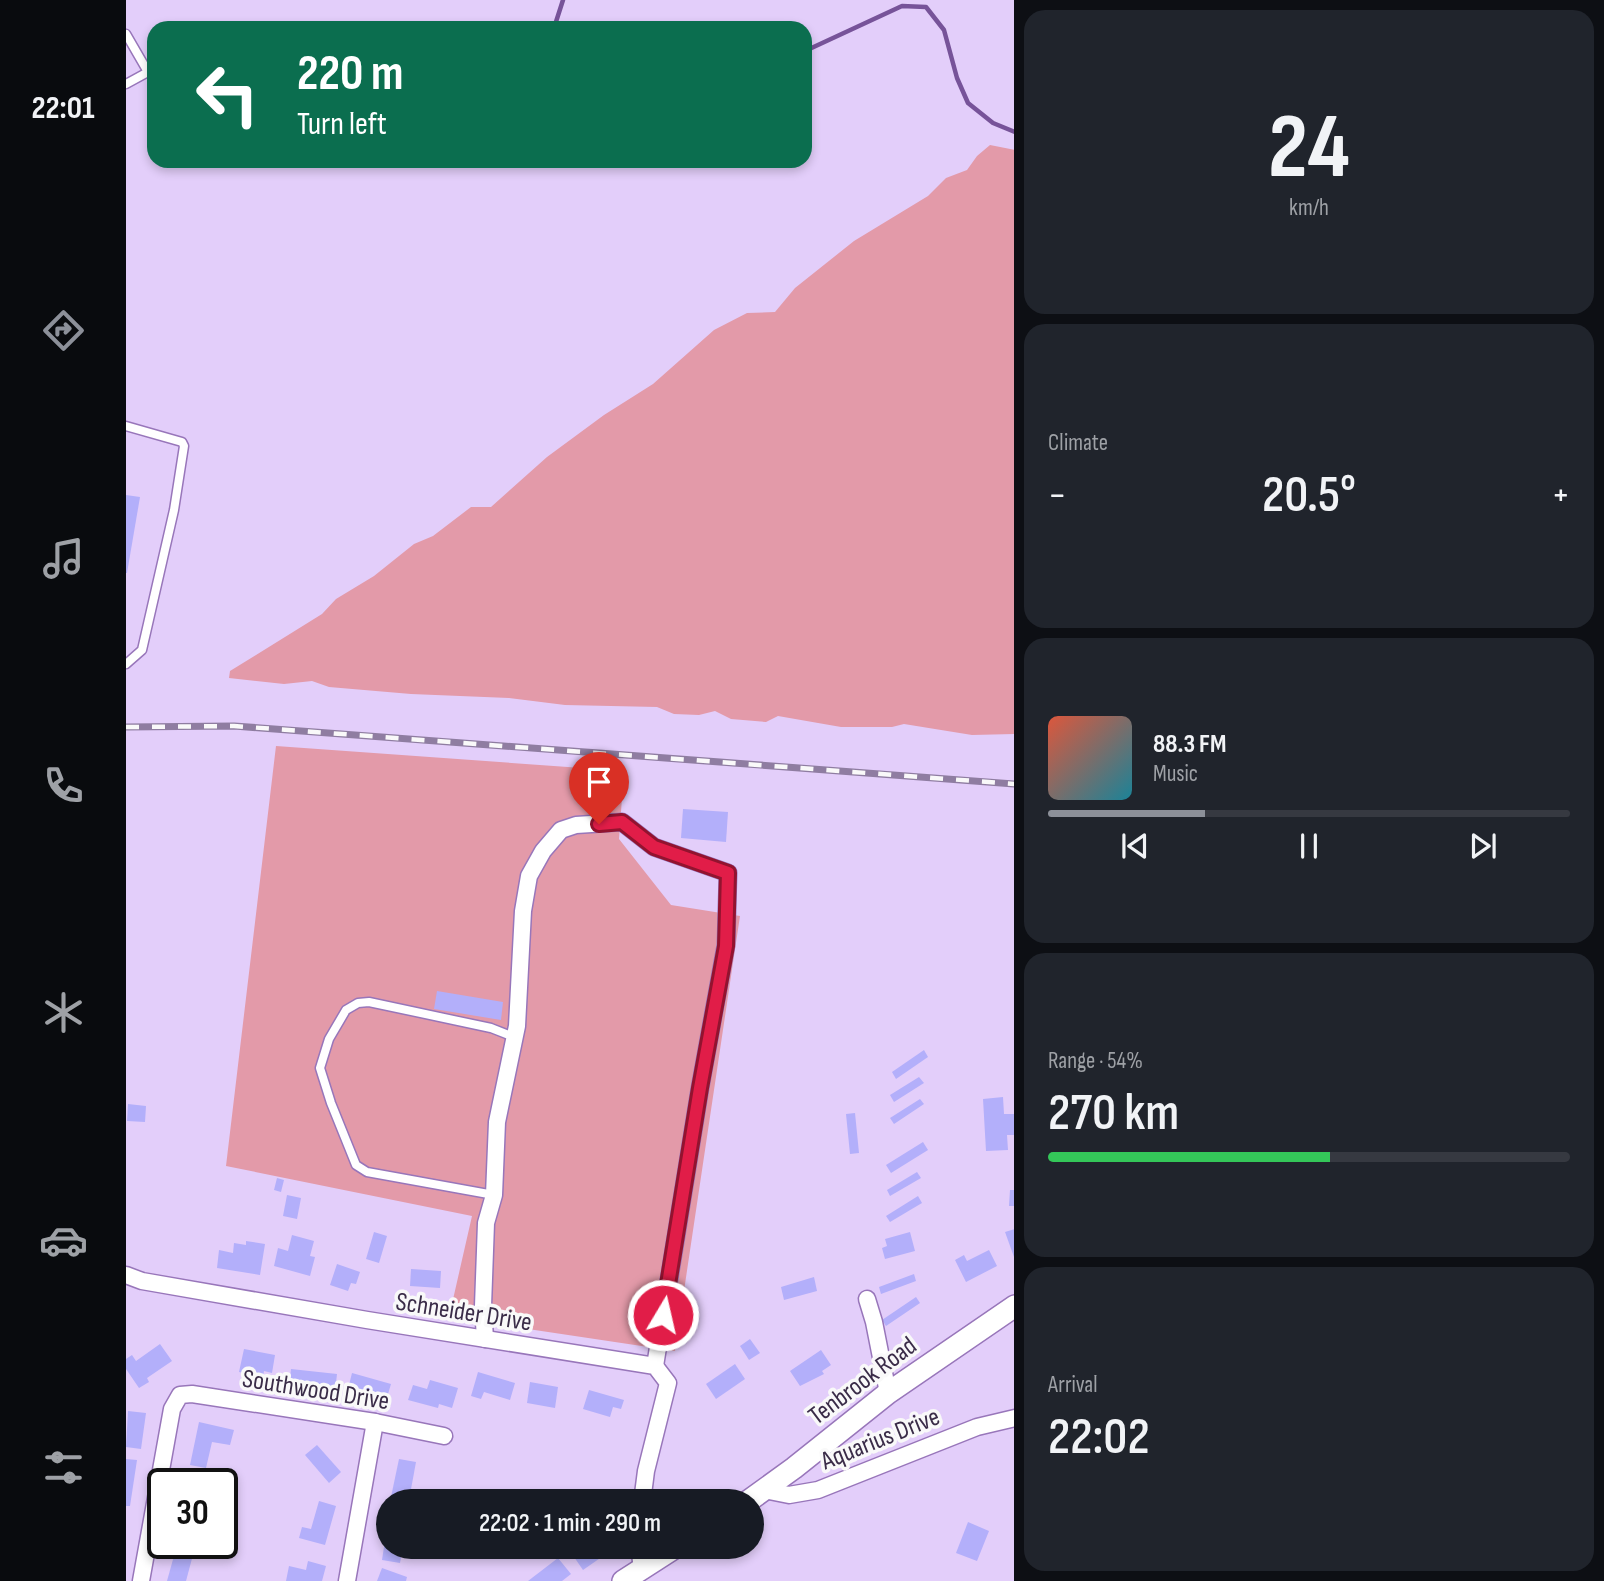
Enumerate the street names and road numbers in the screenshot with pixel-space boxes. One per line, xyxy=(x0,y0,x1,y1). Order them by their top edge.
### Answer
street label: Schneider Drive xyxy=(394,1286,534,1339)
street label: Tenbrook Road xyxy=(803,1331,923,1432)
street label: Southwood Drive xyxy=(240,1364,391,1417)
street label: Aquarius Drive xyxy=(816,1402,944,1478)

